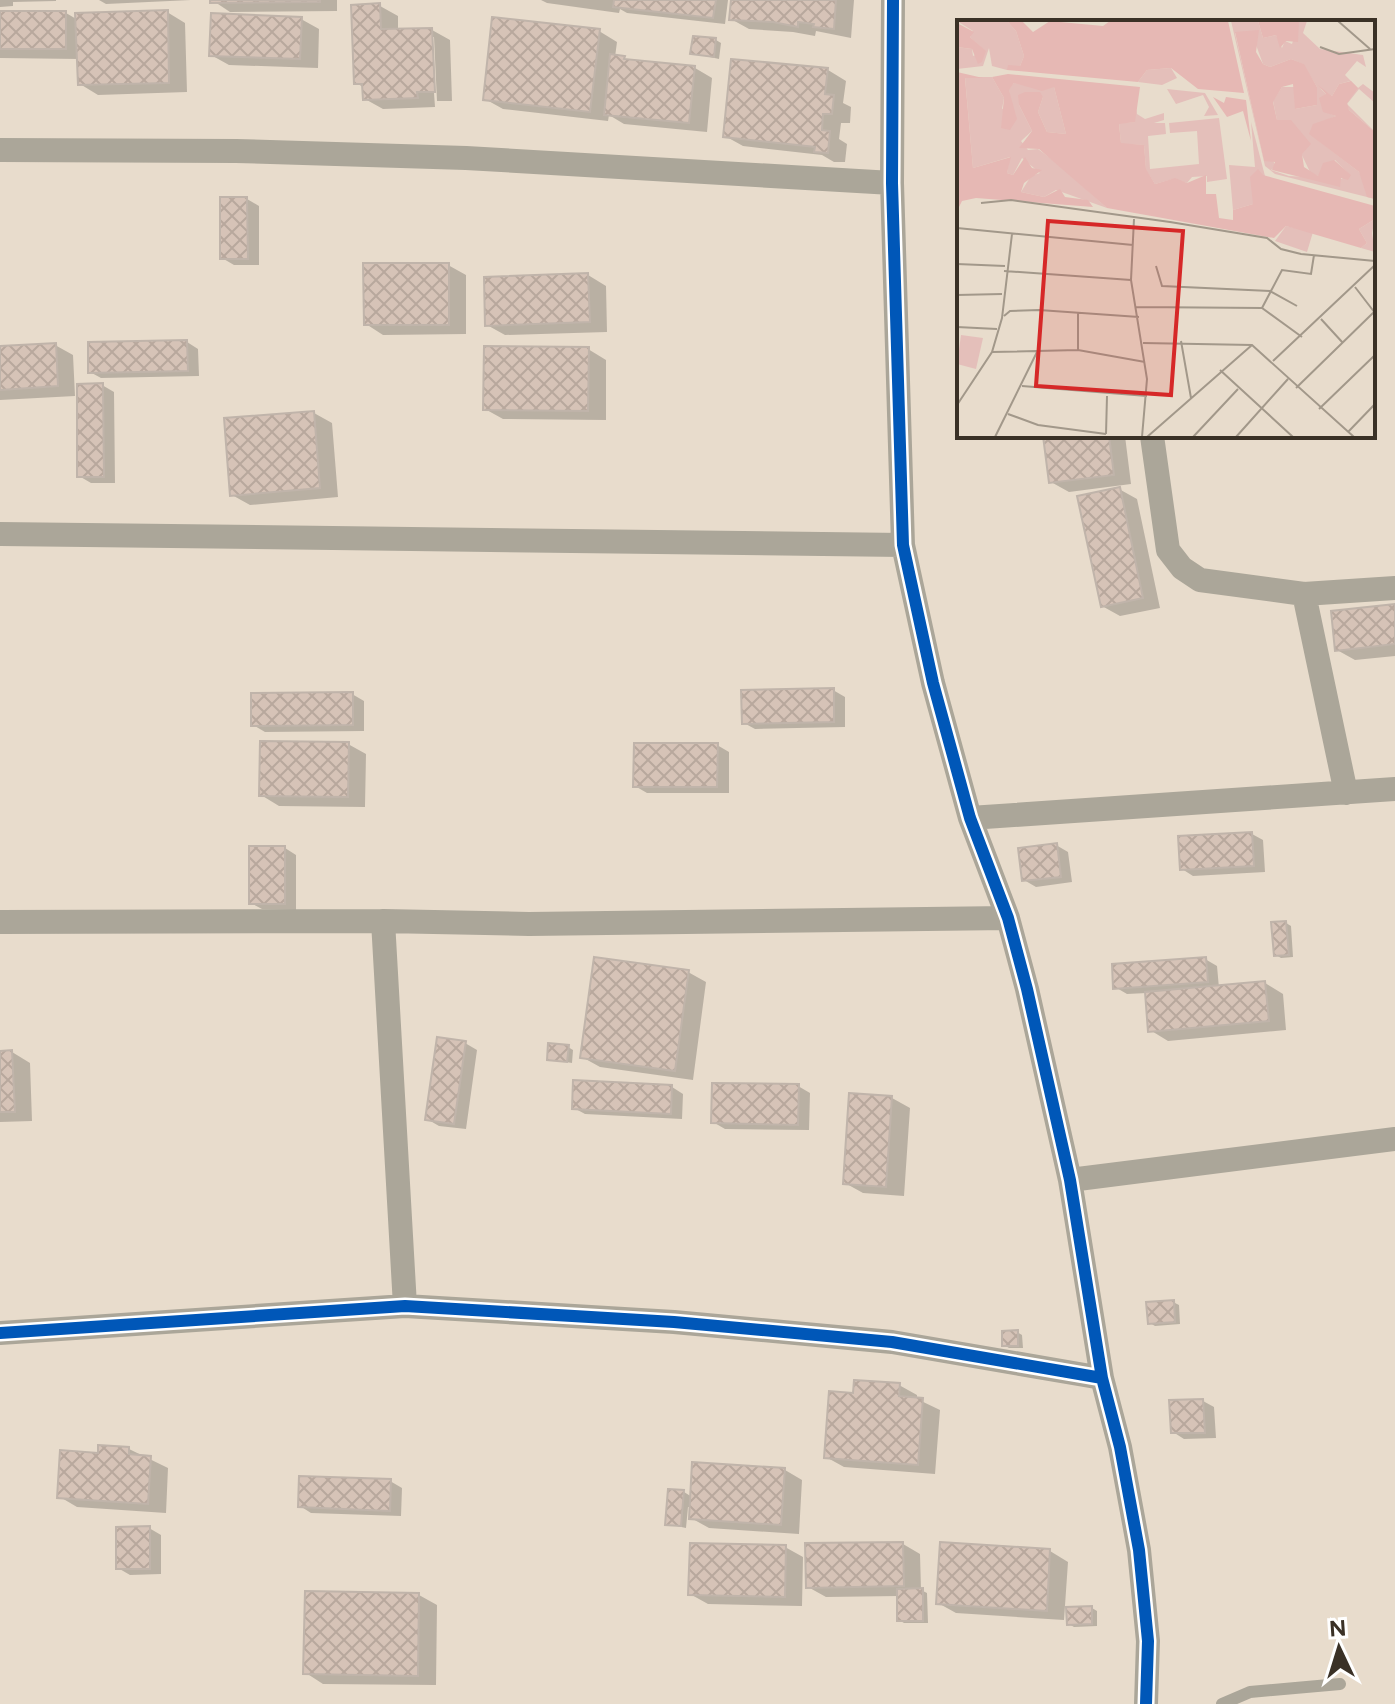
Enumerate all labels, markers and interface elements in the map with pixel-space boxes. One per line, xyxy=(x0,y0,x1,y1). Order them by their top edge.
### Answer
inset map xyxy=(957,20,1375,438)
north arrow xyxy=(1299,1608,1379,1688)
text: N xyxy=(1328,1614,1347,1643)

